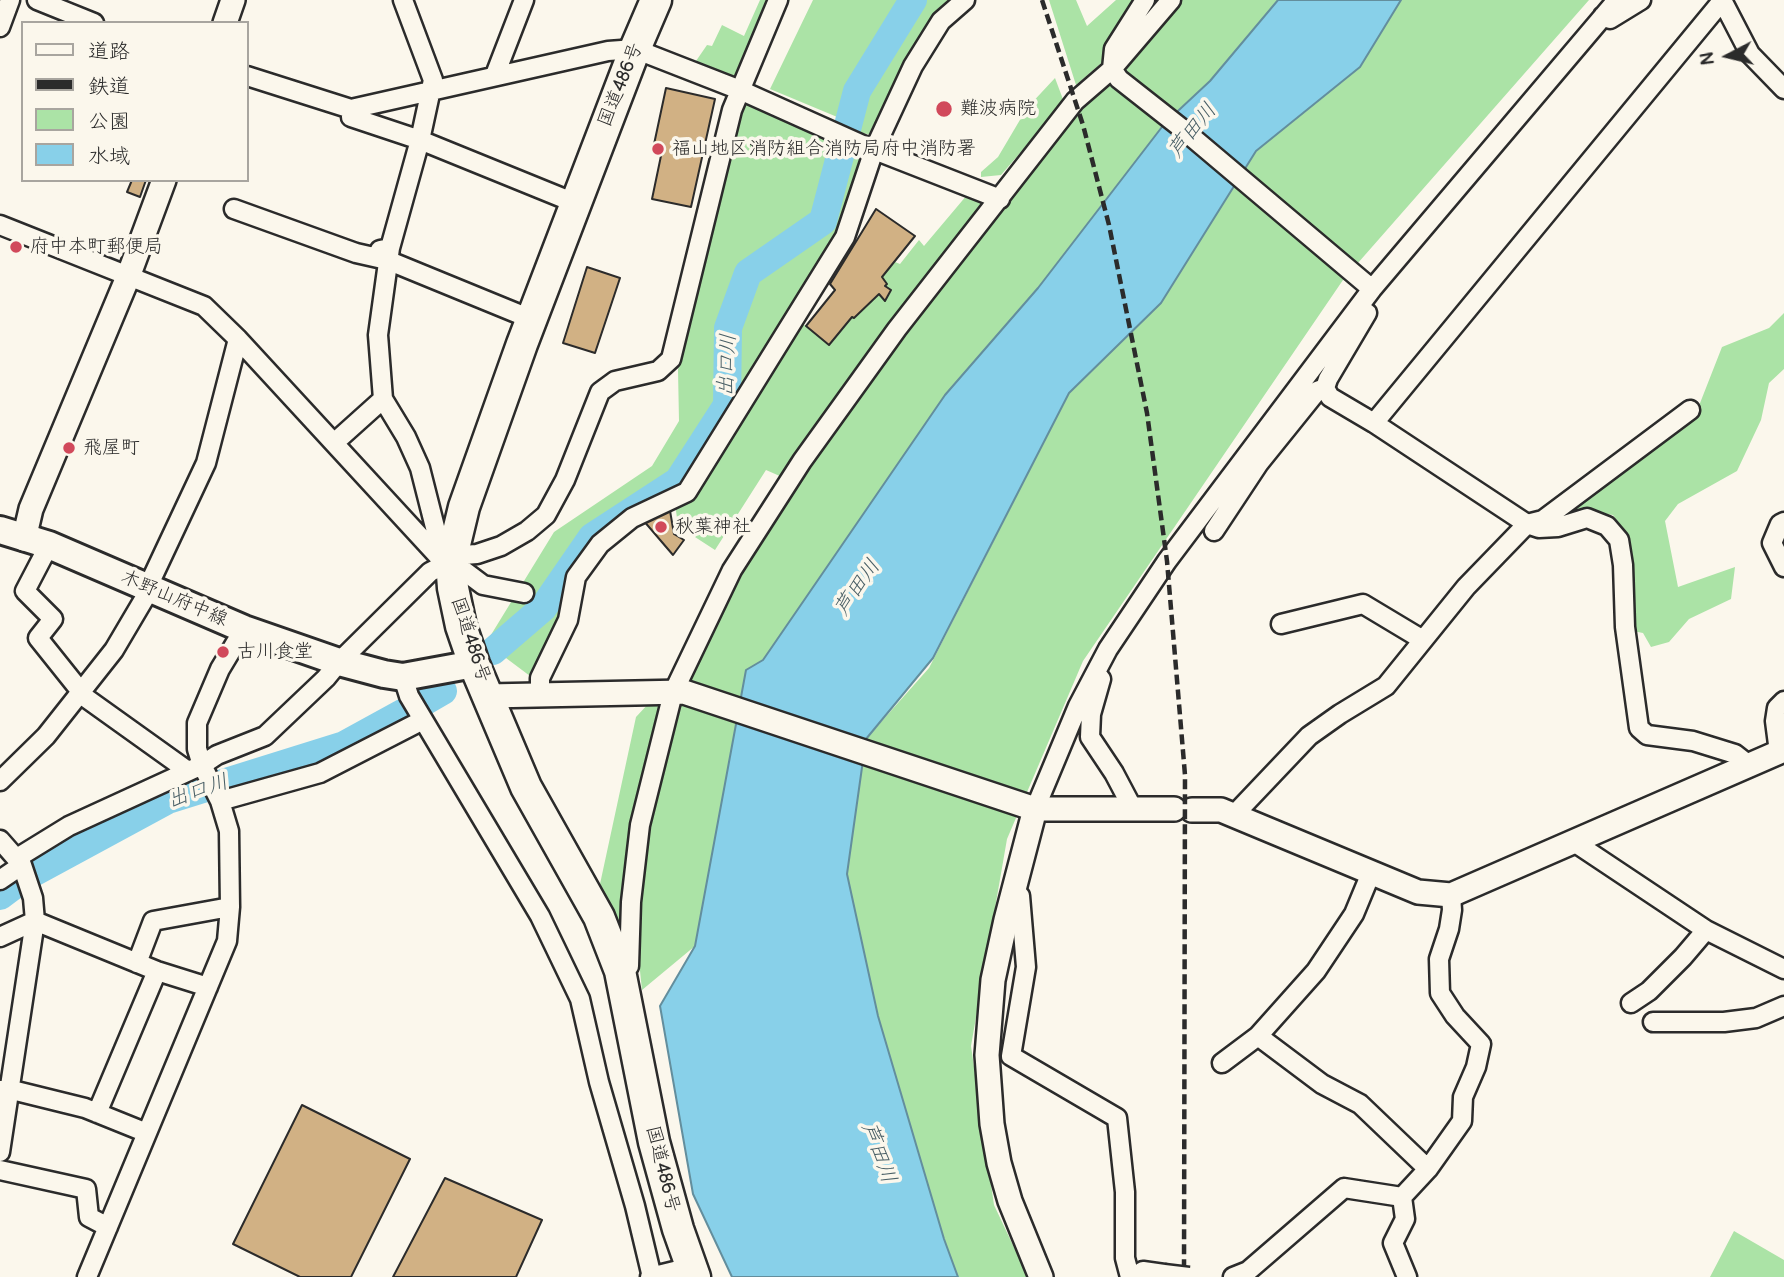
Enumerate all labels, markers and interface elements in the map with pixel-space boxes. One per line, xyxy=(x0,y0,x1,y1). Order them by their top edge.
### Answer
legend xyxy=(21,21,248,182)
north arrow xyxy=(1693,21,1763,91)
text: 道路 xyxy=(88,38,130,65)
street label: 国道486号 xyxy=(594,40,648,130)
text: N xyxy=(1694,51,1720,66)
text: 鉄道 xyxy=(88,73,130,100)
place label: 難波病院 xyxy=(960,98,1036,120)
marker: 難波病院 xyxy=(934,99,954,119)
water label: 芦田川 xyxy=(1163,99,1223,163)
text: 公園 xyxy=(88,108,130,135)
place label: 福山地区消防組合消防局府中消防署 xyxy=(672,138,976,160)
marker: 福山地区消防組合消防局府中消防署 xyxy=(650,141,666,157)
text: 水域 xyxy=(88,143,130,170)
place label: 府中本町郵便局 xyxy=(30,236,163,258)
marker: 府中本町郵便局 xyxy=(8,239,24,255)
water label: 出口川 xyxy=(714,333,742,397)
place label: 飛屋町 xyxy=(83,437,140,459)
marker: 飛屋町 xyxy=(61,440,77,456)
place label: 秋葉神社 xyxy=(675,516,751,538)
marker: 秋葉神社 xyxy=(653,519,669,535)
water label: 芦田川 xyxy=(830,555,886,621)
street label: 木野山府中線 xyxy=(117,566,231,632)
street label: 国道486号 xyxy=(445,594,495,686)
place label: 古川食堂 xyxy=(237,641,313,663)
marker: 古川食堂 xyxy=(215,644,231,660)
water label: 出口川 xyxy=(164,770,232,814)
water label: 芦田川 xyxy=(855,1119,901,1187)
street label: 国道486号 xyxy=(640,1123,684,1215)

